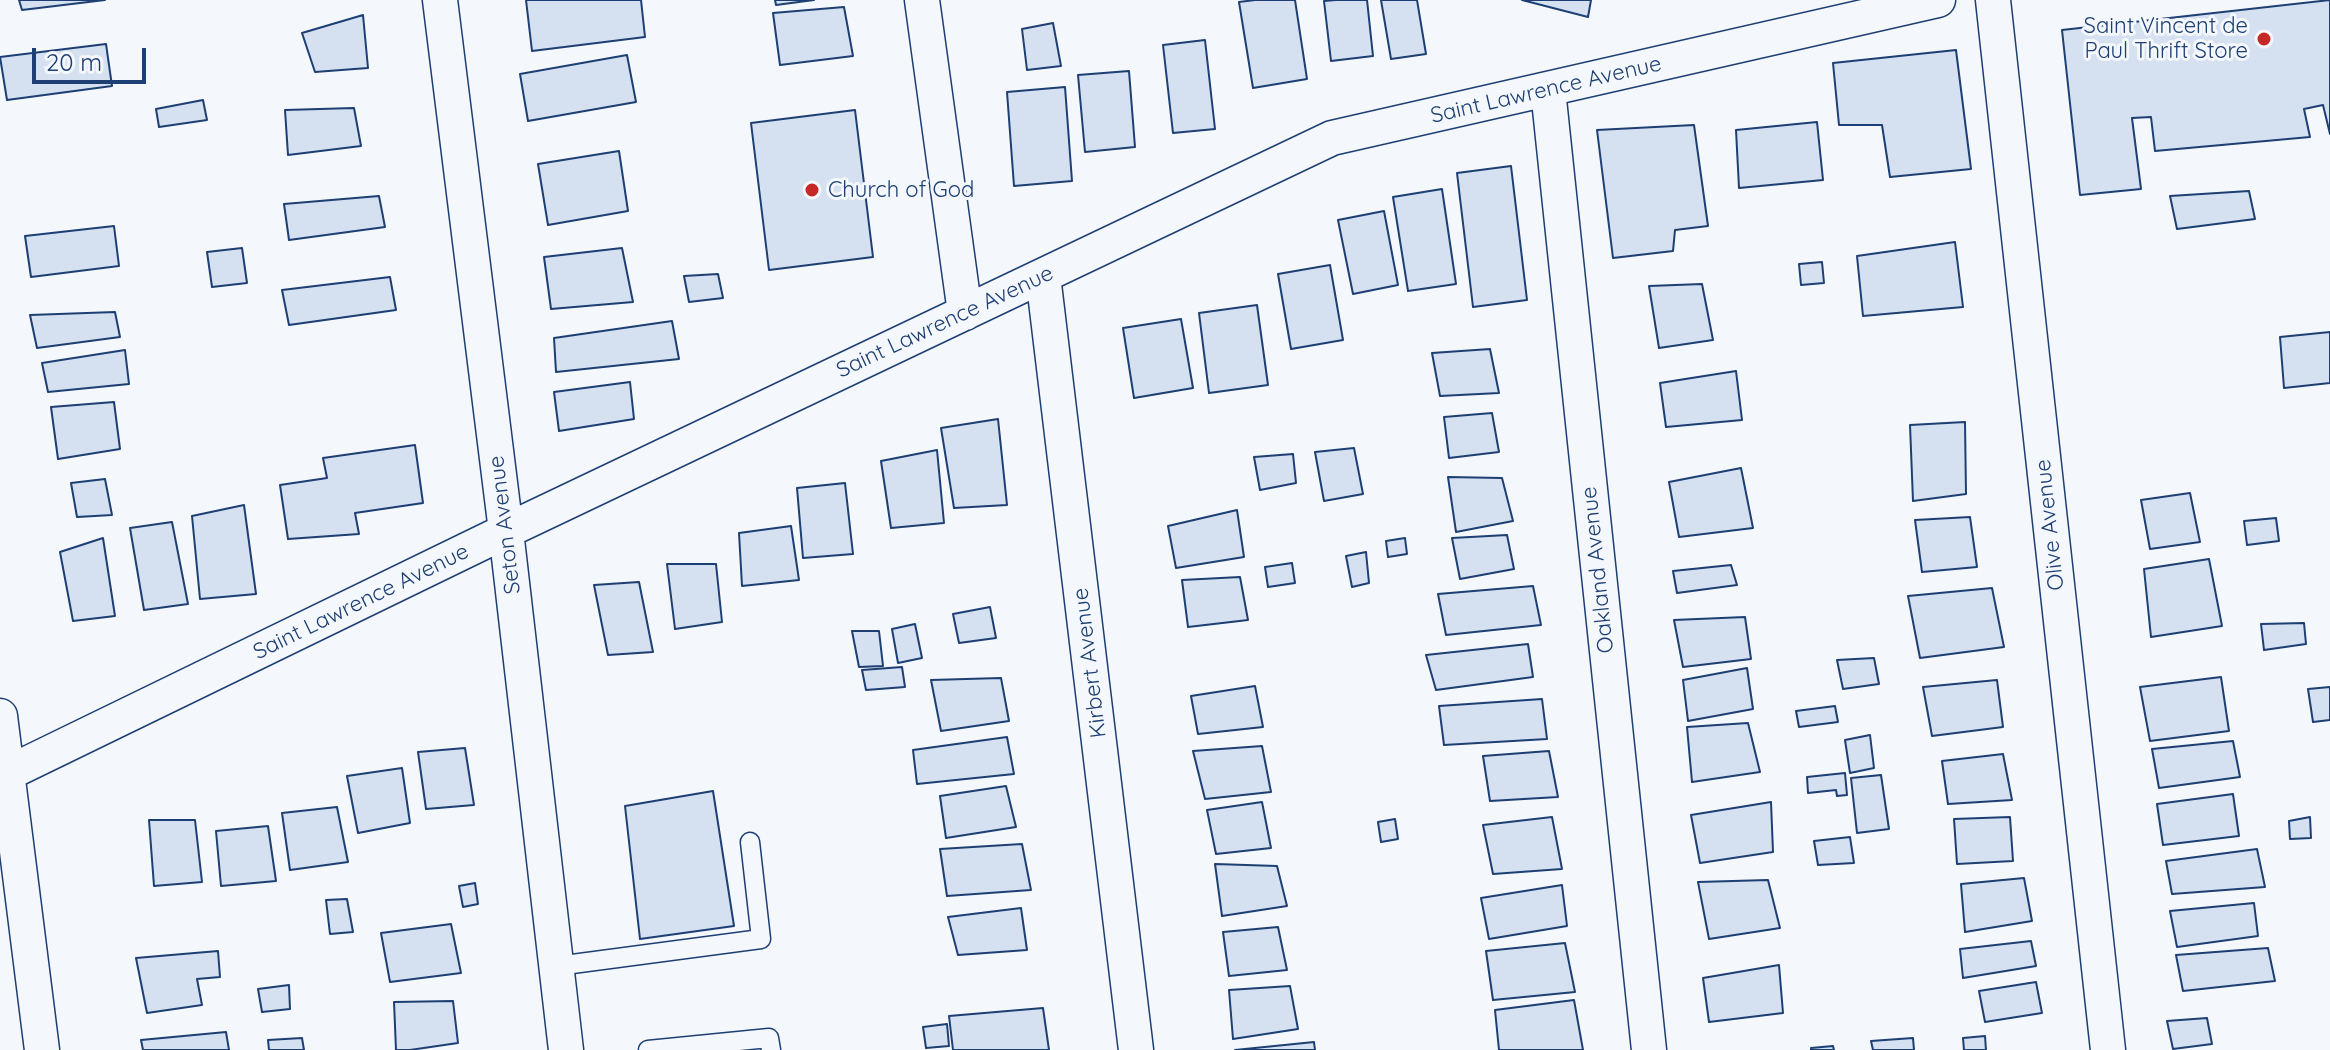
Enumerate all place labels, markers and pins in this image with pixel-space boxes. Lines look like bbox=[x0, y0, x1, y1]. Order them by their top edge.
place label: Saint Vincent de Paul Thrift Store bbox=[2084, 13, 2248, 64]
marker: Saint Vincent de Paul Thrift Store bbox=[2255, 30, 2273, 48]
place label: Church of God bbox=[828, 177, 974, 203]
marker: Church of God bbox=[803, 181, 821, 199]

